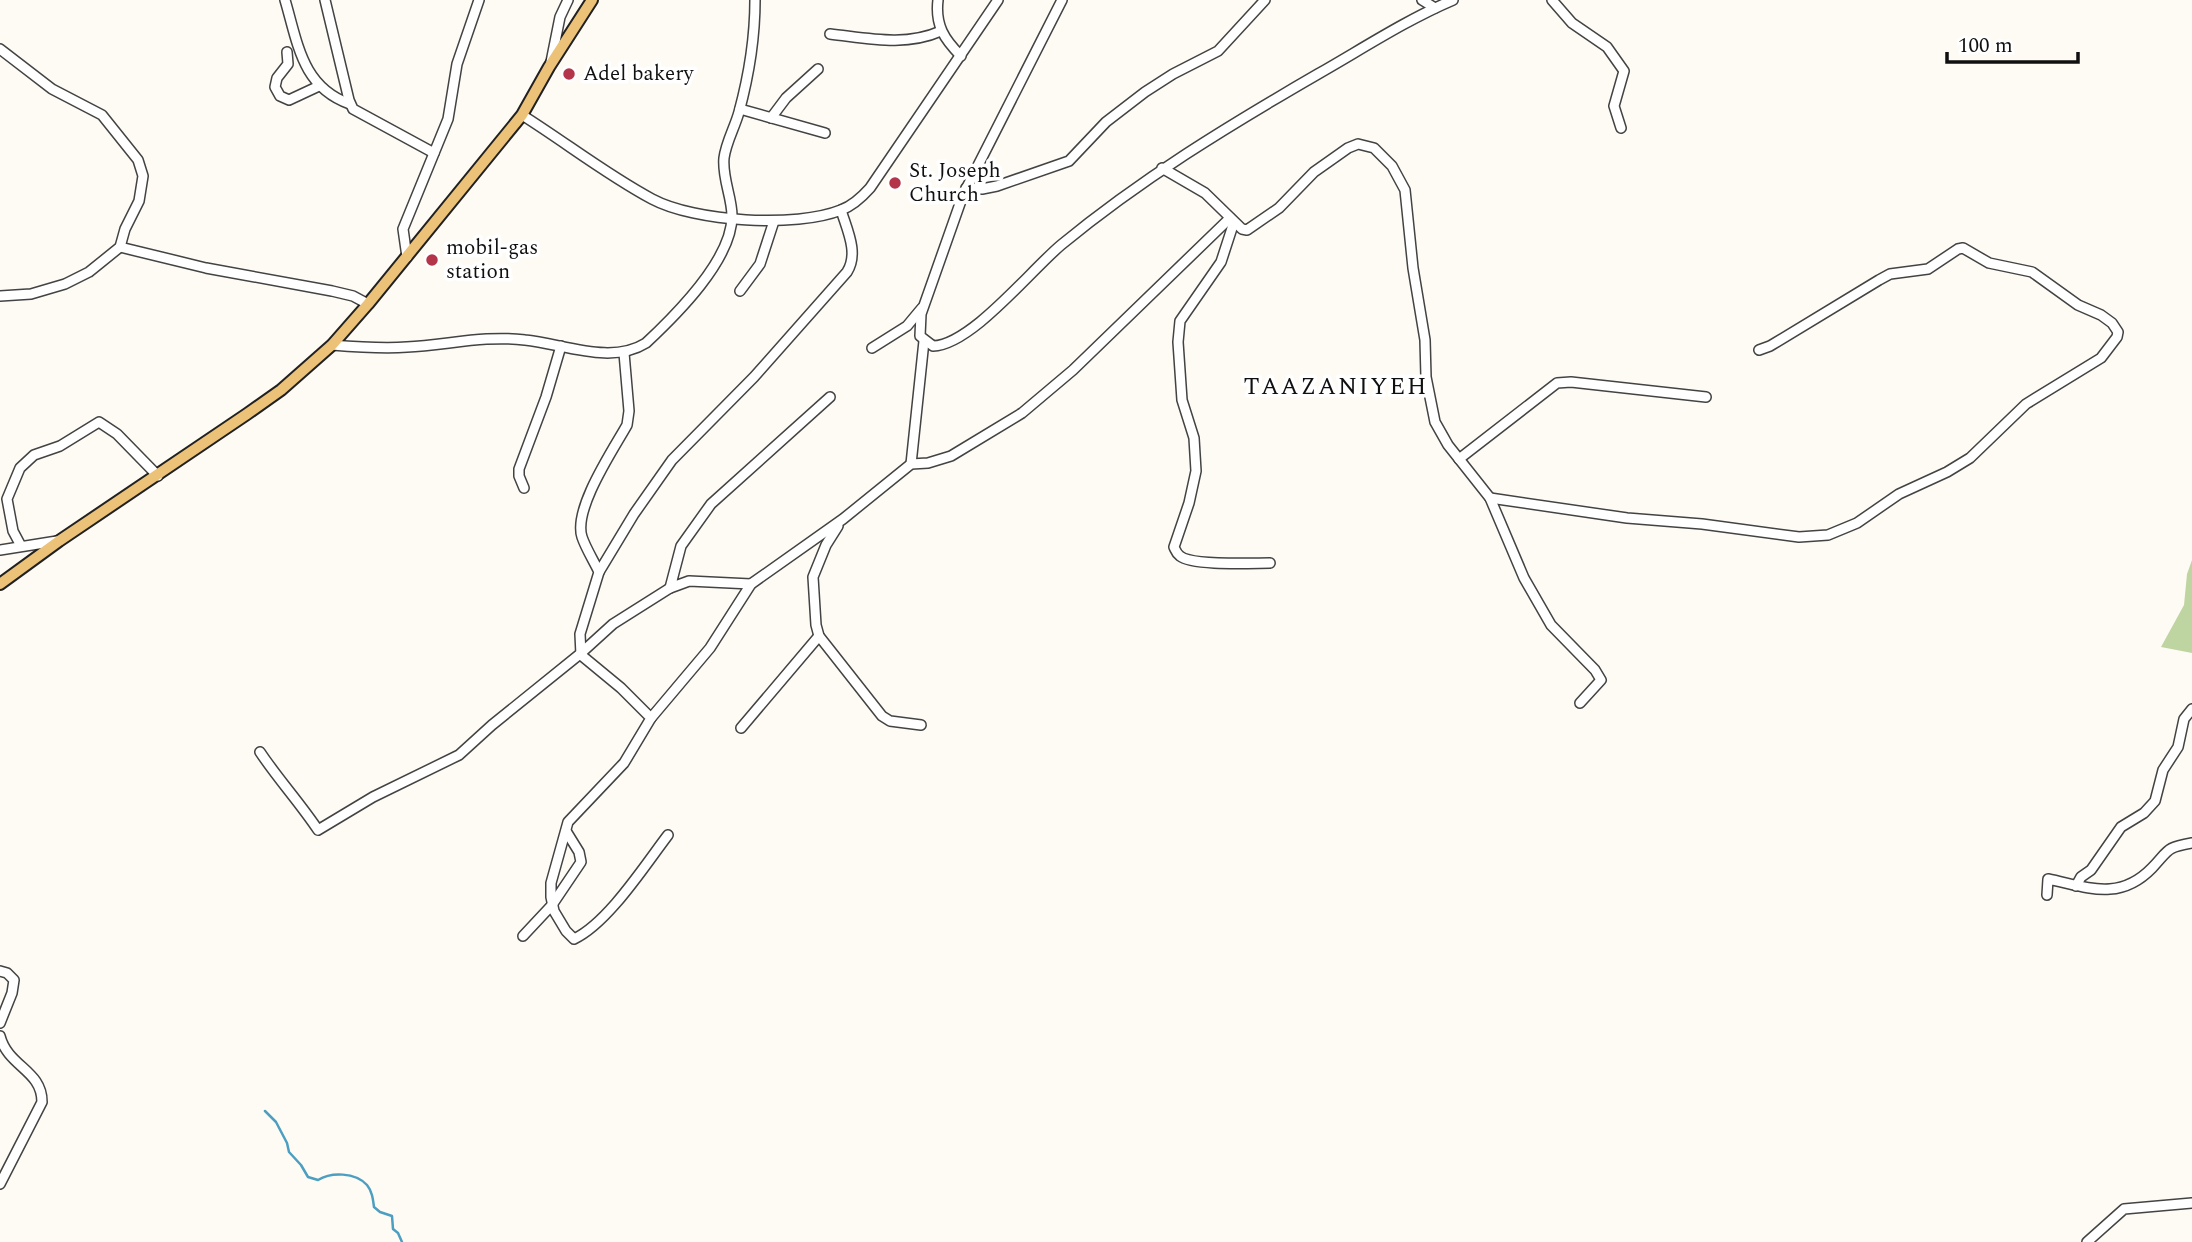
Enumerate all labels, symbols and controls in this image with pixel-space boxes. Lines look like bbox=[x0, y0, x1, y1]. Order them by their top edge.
scale bar bbox=[1947, 21, 2078, 65]
text: 100 m bbox=[1958, 30, 2013, 62]
place label: Adel bakery bbox=[583, 58, 694, 90]
marker: Adel bakery bbox=[561, 66, 577, 82]
place label: St. Joseph Church bbox=[909, 155, 1001, 211]
marker: St. Joseph Church bbox=[887, 175, 903, 191]
place label: mobil-gas station bbox=[446, 232, 538, 288]
marker: mobil-gas station bbox=[424, 252, 440, 268]
district label: TAAZANIYEH bbox=[1243, 369, 1429, 405]

